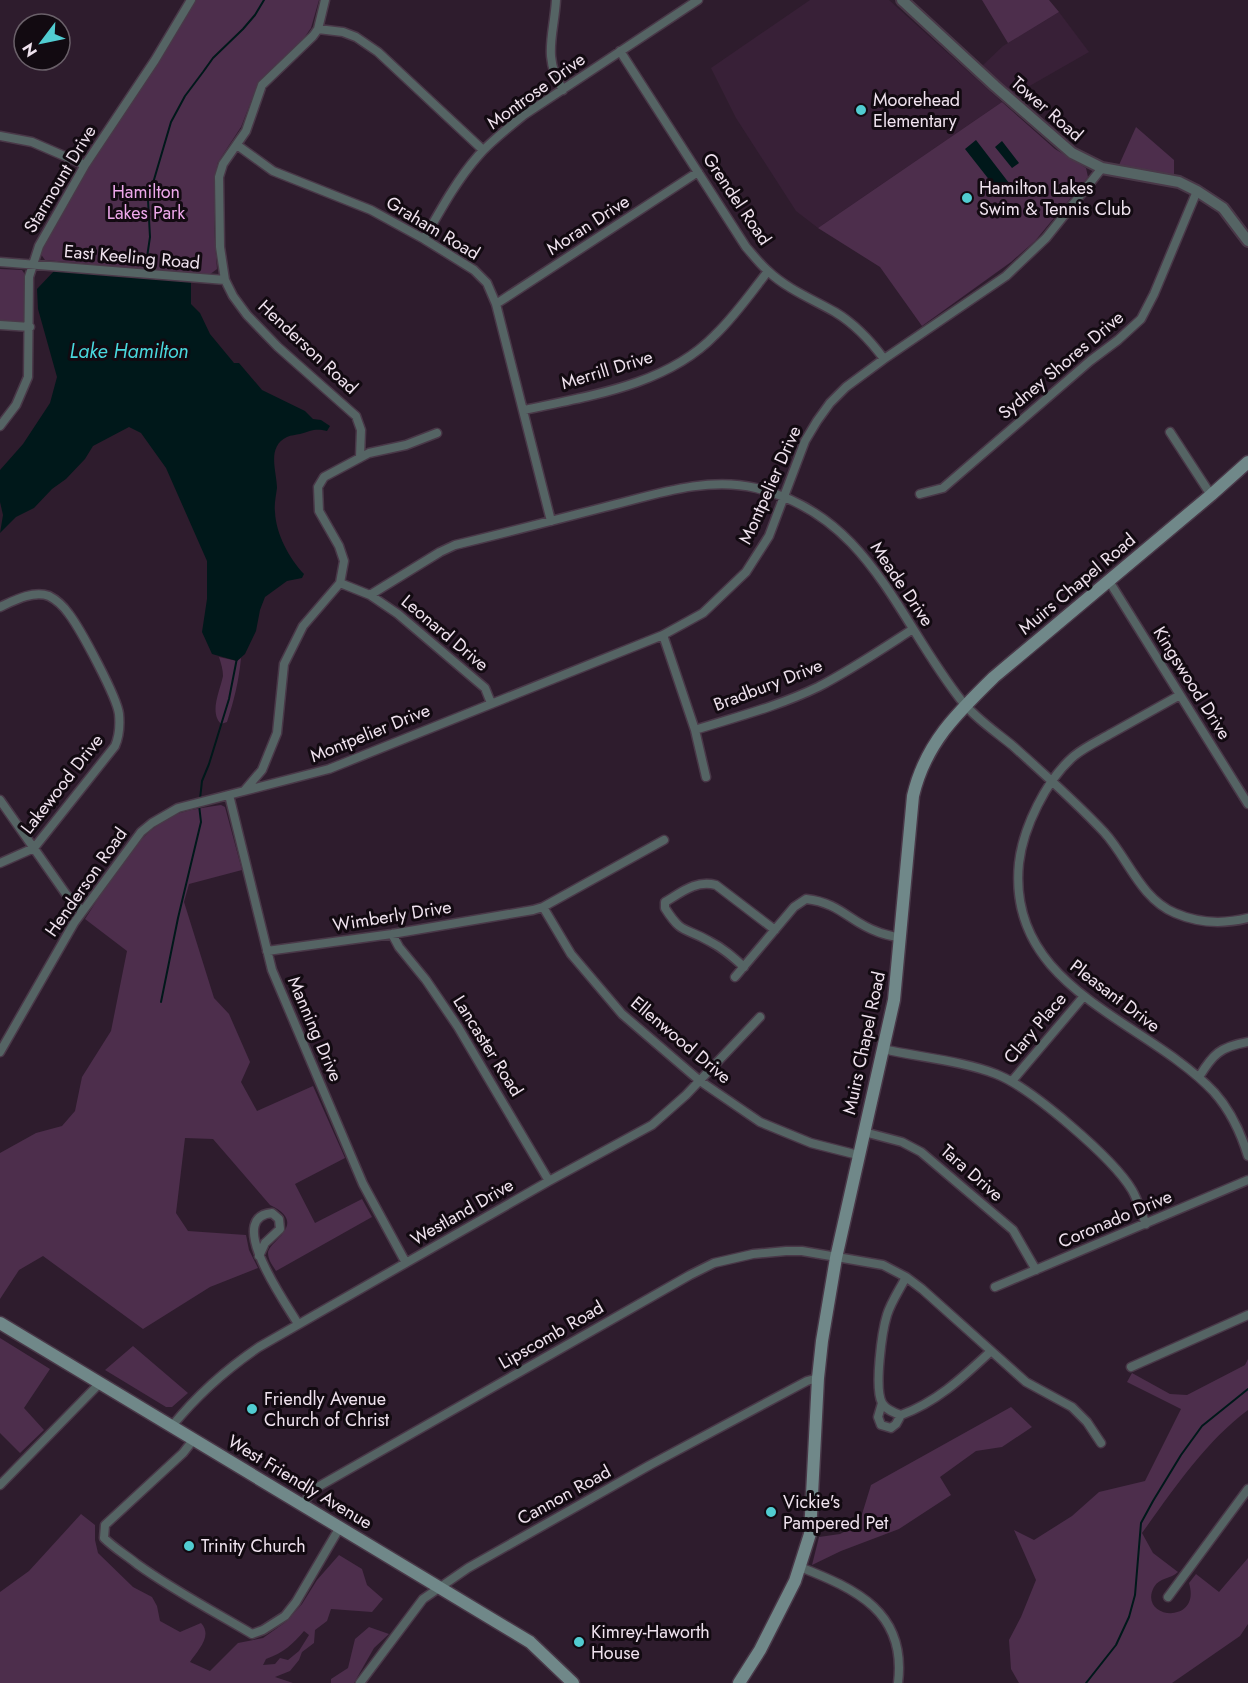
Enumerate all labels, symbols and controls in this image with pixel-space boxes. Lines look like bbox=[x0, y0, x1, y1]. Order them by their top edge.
north arrow bbox=[12, 12, 72, 72]
text: N bbox=[17, 38, 43, 61]
street label: Montrose Drive bbox=[481, 46, 591, 136]
street label: Tower Road bbox=[1005, 70, 1089, 148]
place label: Moorehead Elementary bbox=[873, 87, 960, 134]
marker: Moorehead Elementary bbox=[854, 103, 868, 117]
street label: Starmount Drive bbox=[18, 120, 102, 238]
street label: Grendel Road bbox=[696, 148, 778, 250]
place label: Hamilton Lakes Swim & Tennis Club bbox=[979, 175, 1131, 222]
park label: Hamilton Lakes Park bbox=[107, 179, 185, 226]
street label: Moran Drive bbox=[541, 188, 635, 262]
street label: Graham Road bbox=[381, 190, 485, 266]
marker: Hamilton Lakes Swim & Tennis Club bbox=[960, 191, 974, 205]
street label: East Keeling Road bbox=[63, 238, 201, 276]
street label: Henderson Road bbox=[252, 294, 364, 400]
street label: Sydney Shores Drive bbox=[993, 305, 1129, 425]
water label: Lake Hamilton bbox=[69, 337, 189, 366]
street label: Merrill Drive bbox=[558, 344, 656, 396]
street label: Montpelier Drive bbox=[732, 422, 808, 548]
street label: Muirs Chapel Road bbox=[1013, 527, 1141, 641]
street label: Meade Drive bbox=[864, 536, 940, 632]
street label: Leonard Drive bbox=[396, 589, 494, 677]
street label: Kingswood Drive bbox=[1147, 621, 1237, 745]
street label: Bradbury Drive bbox=[710, 652, 826, 718]
street label: Montpelier Drive bbox=[306, 697, 434, 769]
street label: Lakewood Drive bbox=[15, 728, 109, 840]
street label: Henderson Road bbox=[39, 822, 133, 942]
street label: Wimberly Drive bbox=[331, 894, 453, 938]
street label: Pleasant Drive bbox=[1064, 953, 1166, 1039]
street label: Muirs Chapel Road bbox=[836, 969, 892, 1117]
street label: Manning Drive bbox=[281, 972, 349, 1086]
street label: Clary Place bbox=[997, 987, 1073, 1069]
street label: Lancaster Road bbox=[447, 990, 529, 1102]
street label: Ellenwood Drive bbox=[625, 990, 737, 1090]
street label: Tara Drive bbox=[935, 1138, 1009, 1208]
street label: Westland Drive bbox=[406, 1172, 518, 1252]
street label: Coronado Drive bbox=[1054, 1183, 1176, 1255]
street label: Lipscomb Road bbox=[494, 1294, 608, 1376]
place label: Friendly Avenue Church of Christ bbox=[264, 1386, 390, 1433]
marker: Friendly Avenue Church of Christ bbox=[245, 1402, 259, 1416]
street label: West Friendly Avenue bbox=[223, 1428, 377, 1536]
street label: Cannon Road bbox=[512, 1459, 616, 1531]
place label: Vickie's Pampered Pet bbox=[783, 1489, 889, 1536]
marker: Vickie's Pampered Pet bbox=[764, 1505, 778, 1519]
place label: Trinity Church bbox=[201, 1533, 306, 1559]
marker: Trinity Church bbox=[182, 1539, 196, 1553]
place label: Kimrey-Haworth House bbox=[591, 1619, 710, 1666]
marker: Kimrey-Haworth House bbox=[572, 1635, 586, 1649]

